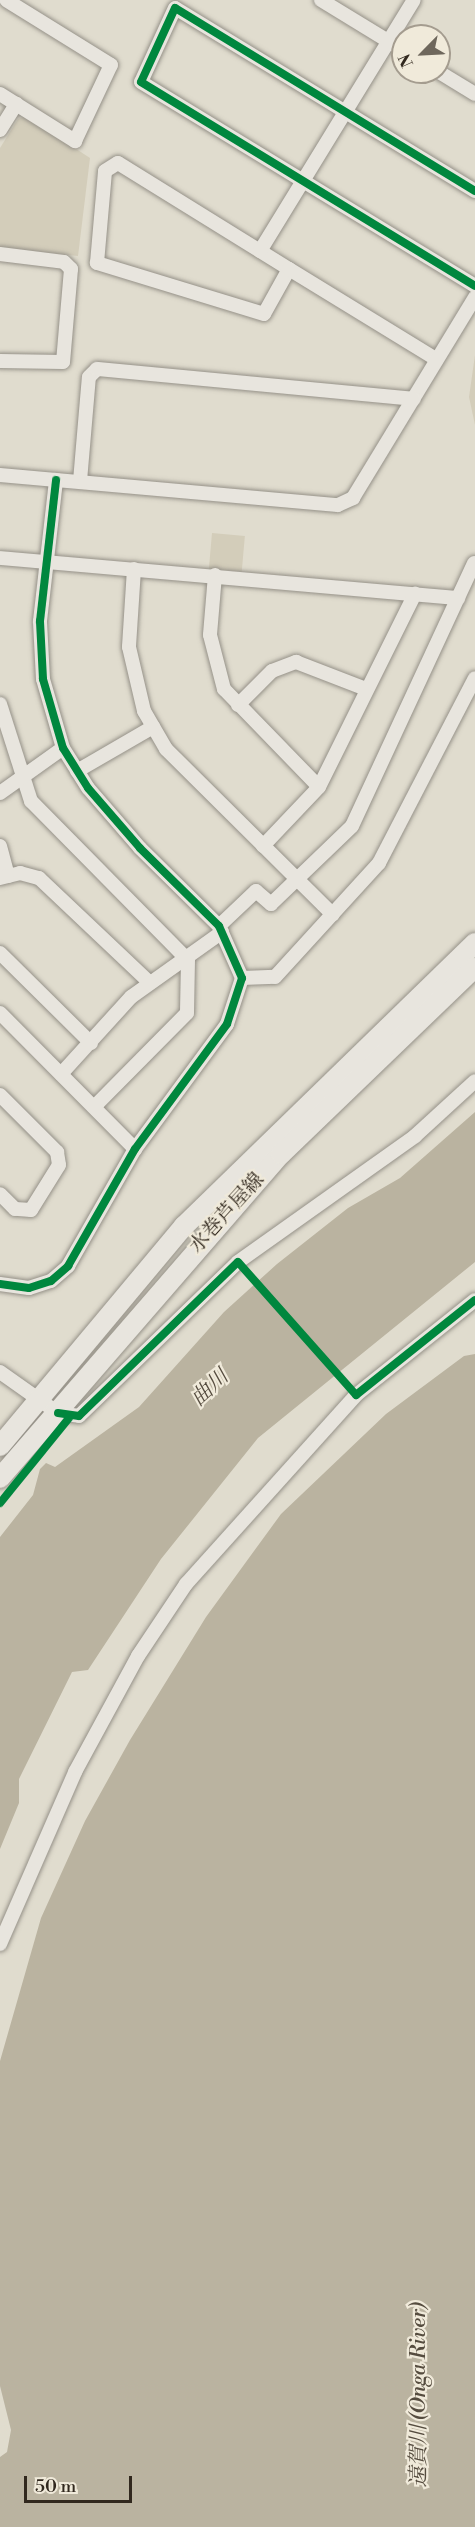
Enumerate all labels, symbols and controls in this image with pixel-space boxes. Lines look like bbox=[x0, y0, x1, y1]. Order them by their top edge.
north arrow bbox=[391, 24, 451, 84]
text: N bbox=[395, 51, 418, 70]
street label: 水巻芦屋線 bbox=[185, 1168, 269, 1258]
water label: 曲川 bbox=[186, 1364, 234, 1412]
water label: 遠賀川 (Onga River) bbox=[406, 2303, 432, 2487]
scale bar bbox=[27, 2464, 135, 2502]
text: 50 m bbox=[35, 2475, 76, 2498]

